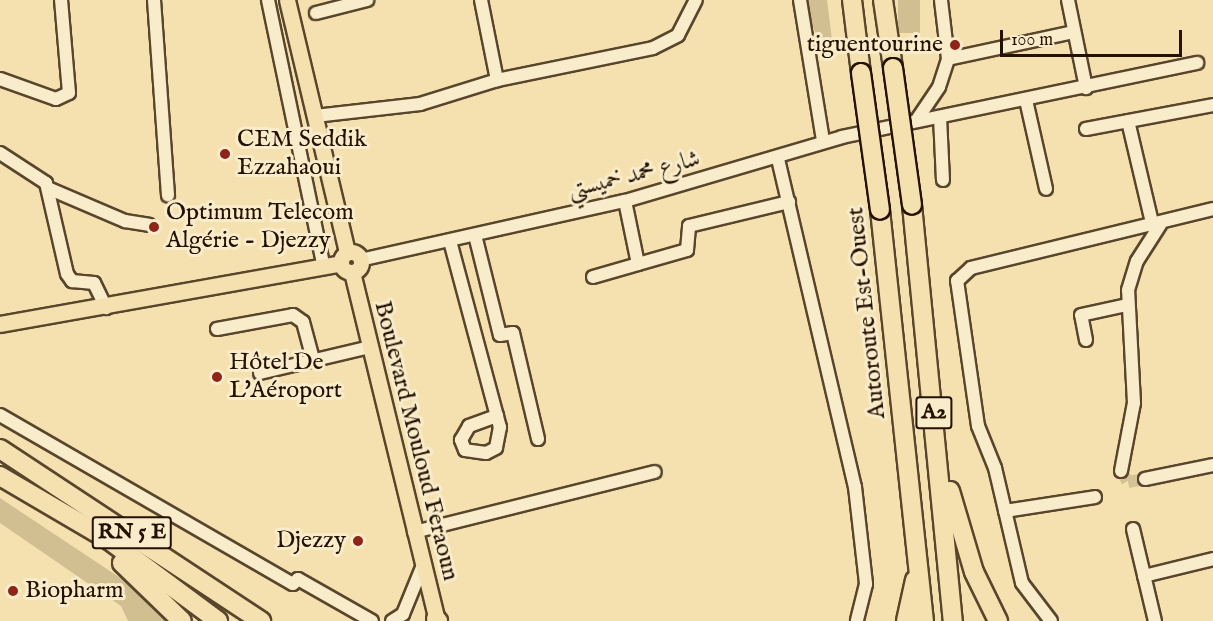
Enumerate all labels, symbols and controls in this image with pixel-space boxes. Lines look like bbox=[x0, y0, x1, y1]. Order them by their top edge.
scale bar bbox=[1003, 18, 1184, 56]
text: 100 m bbox=[1011, 29, 1053, 52]
place label: tiguentourine bbox=[807, 31, 943, 59]
marker: tiguentourine bbox=[948, 38, 962, 52]
place label: CEM Seddik Ezzahaoui bbox=[237, 126, 367, 182]
street label: شارع محمد خميستي bbox=[565, 145, 703, 205]
marker: CEM Seddik Ezzahaoui bbox=[218, 147, 232, 161]
place label: Optimum Telecom Algérie - Djezzy bbox=[166, 199, 354, 255]
street label: Autoroute Est-Ouest bbox=[842, 206, 892, 420]
marker: Optimum Telecom Algérie - Djezzy bbox=[147, 220, 161, 234]
street label: Boulevard Mouloud Feraoun bbox=[367, 298, 465, 584]
place label: Hôtel De L'Aéroport bbox=[229, 349, 342, 405]
marker: Hôtel De L'Aéroport bbox=[210, 370, 224, 384]
road number: A2 bbox=[914, 394, 954, 432]
road number: RN 5 E bbox=[92, 514, 172, 552]
place label: Djezzy bbox=[276, 527, 346, 555]
marker: Djezzy bbox=[351, 534, 365, 548]
place label: Biopharm bbox=[25, 577, 123, 605]
marker: Biopharm bbox=[6, 584, 20, 598]

